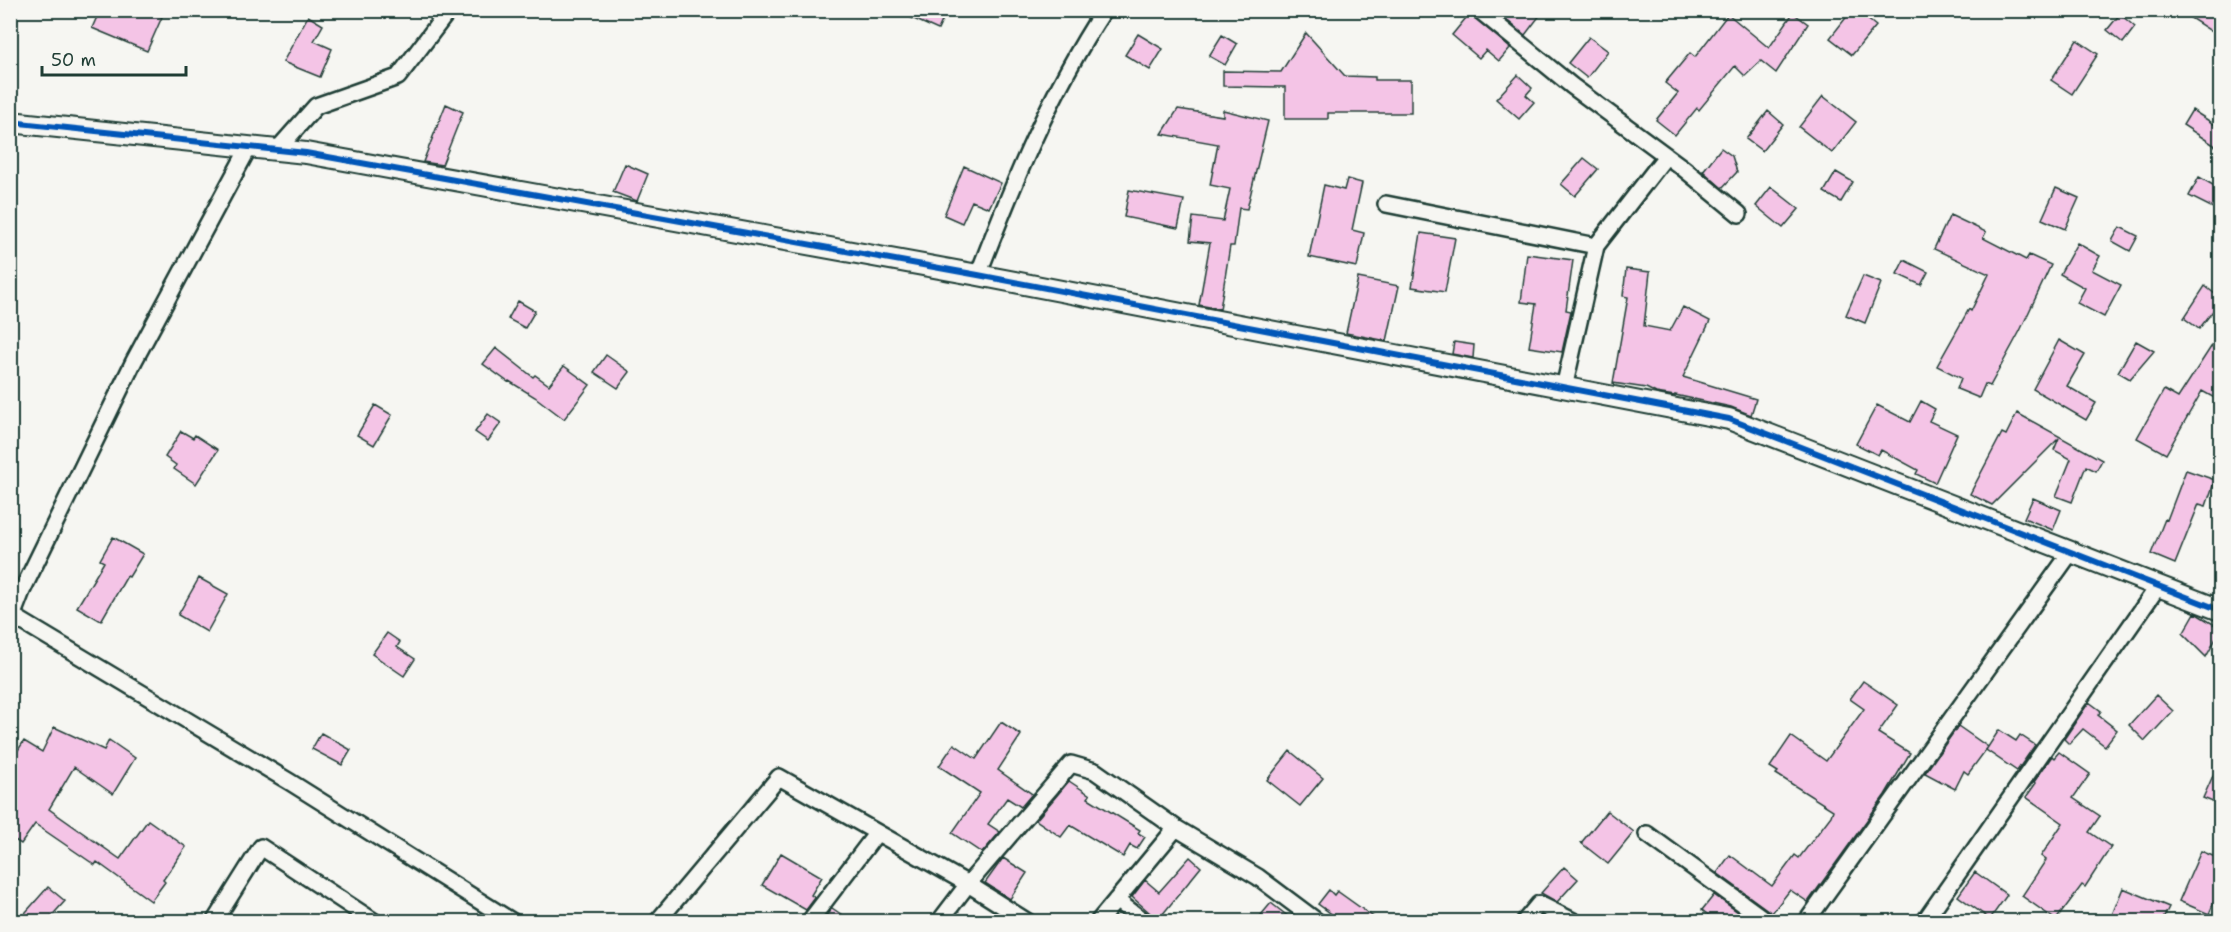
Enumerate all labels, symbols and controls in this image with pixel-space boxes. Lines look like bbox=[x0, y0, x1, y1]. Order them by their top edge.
scale bar bbox=[42, 39, 186, 77]
text: 50 m bbox=[51, 48, 96, 72]

